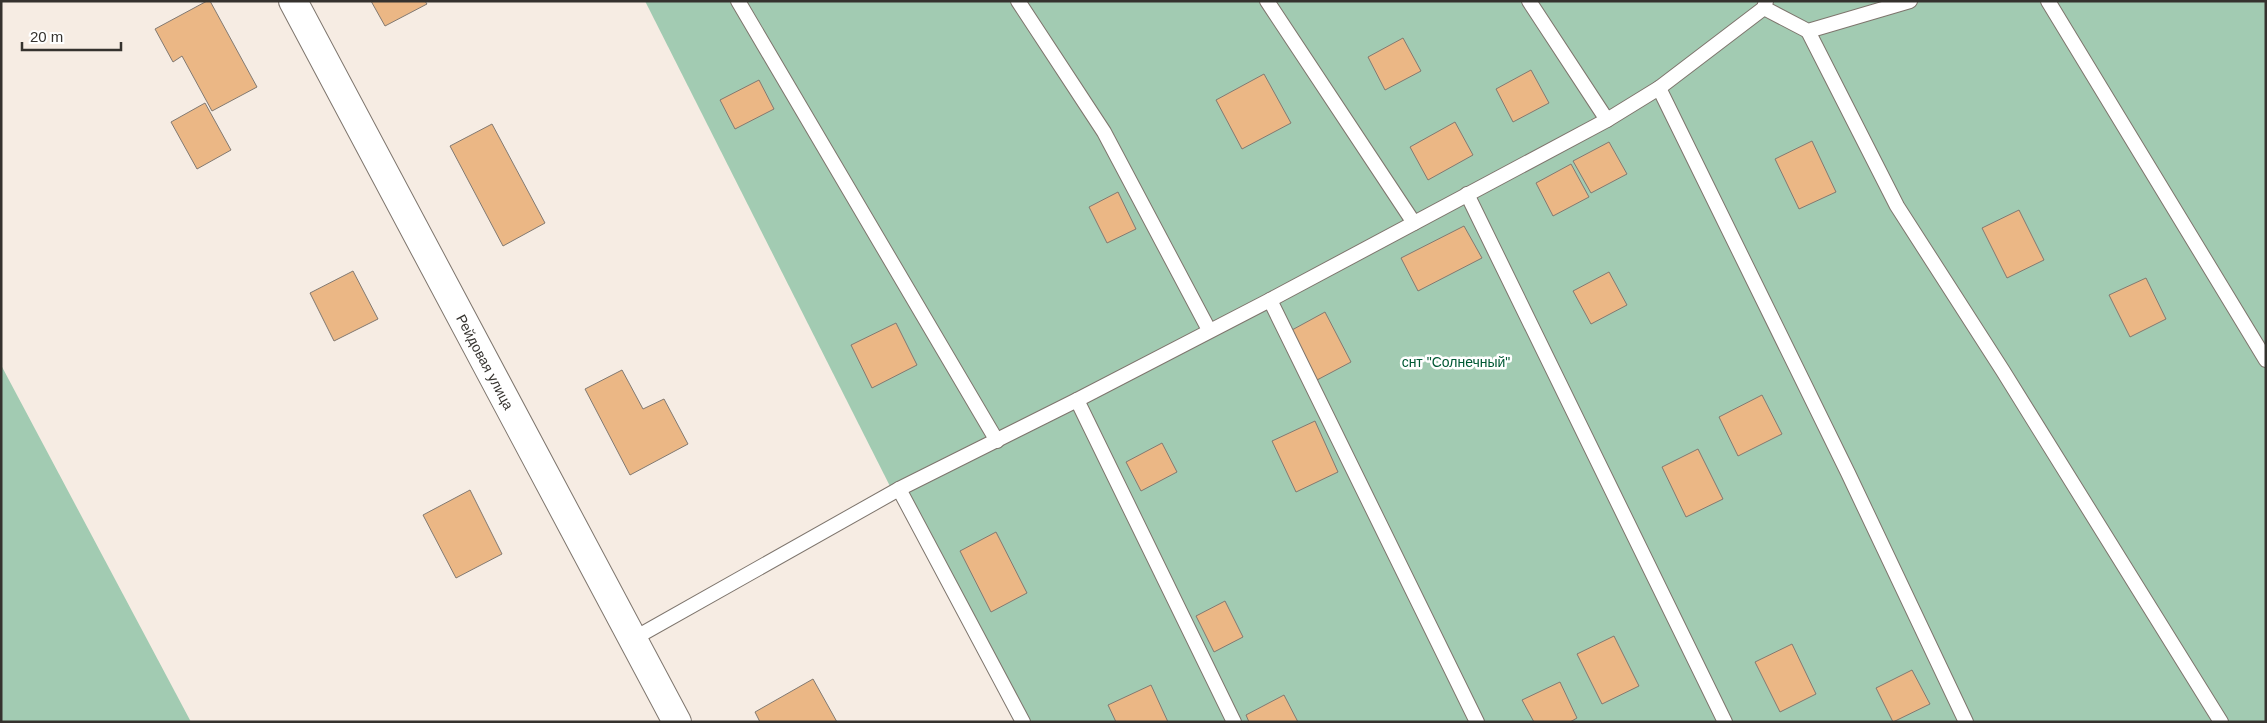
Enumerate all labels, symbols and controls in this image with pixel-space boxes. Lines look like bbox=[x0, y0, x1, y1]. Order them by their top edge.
scale bar bbox=[22, 20, 121, 52]
text: 20 m bbox=[30, 28, 63, 45]
street label: Рейдовая улица bbox=[453, 312, 517, 412]
park label: снт "Солнечный" bbox=[1402, 354, 1510, 370]

